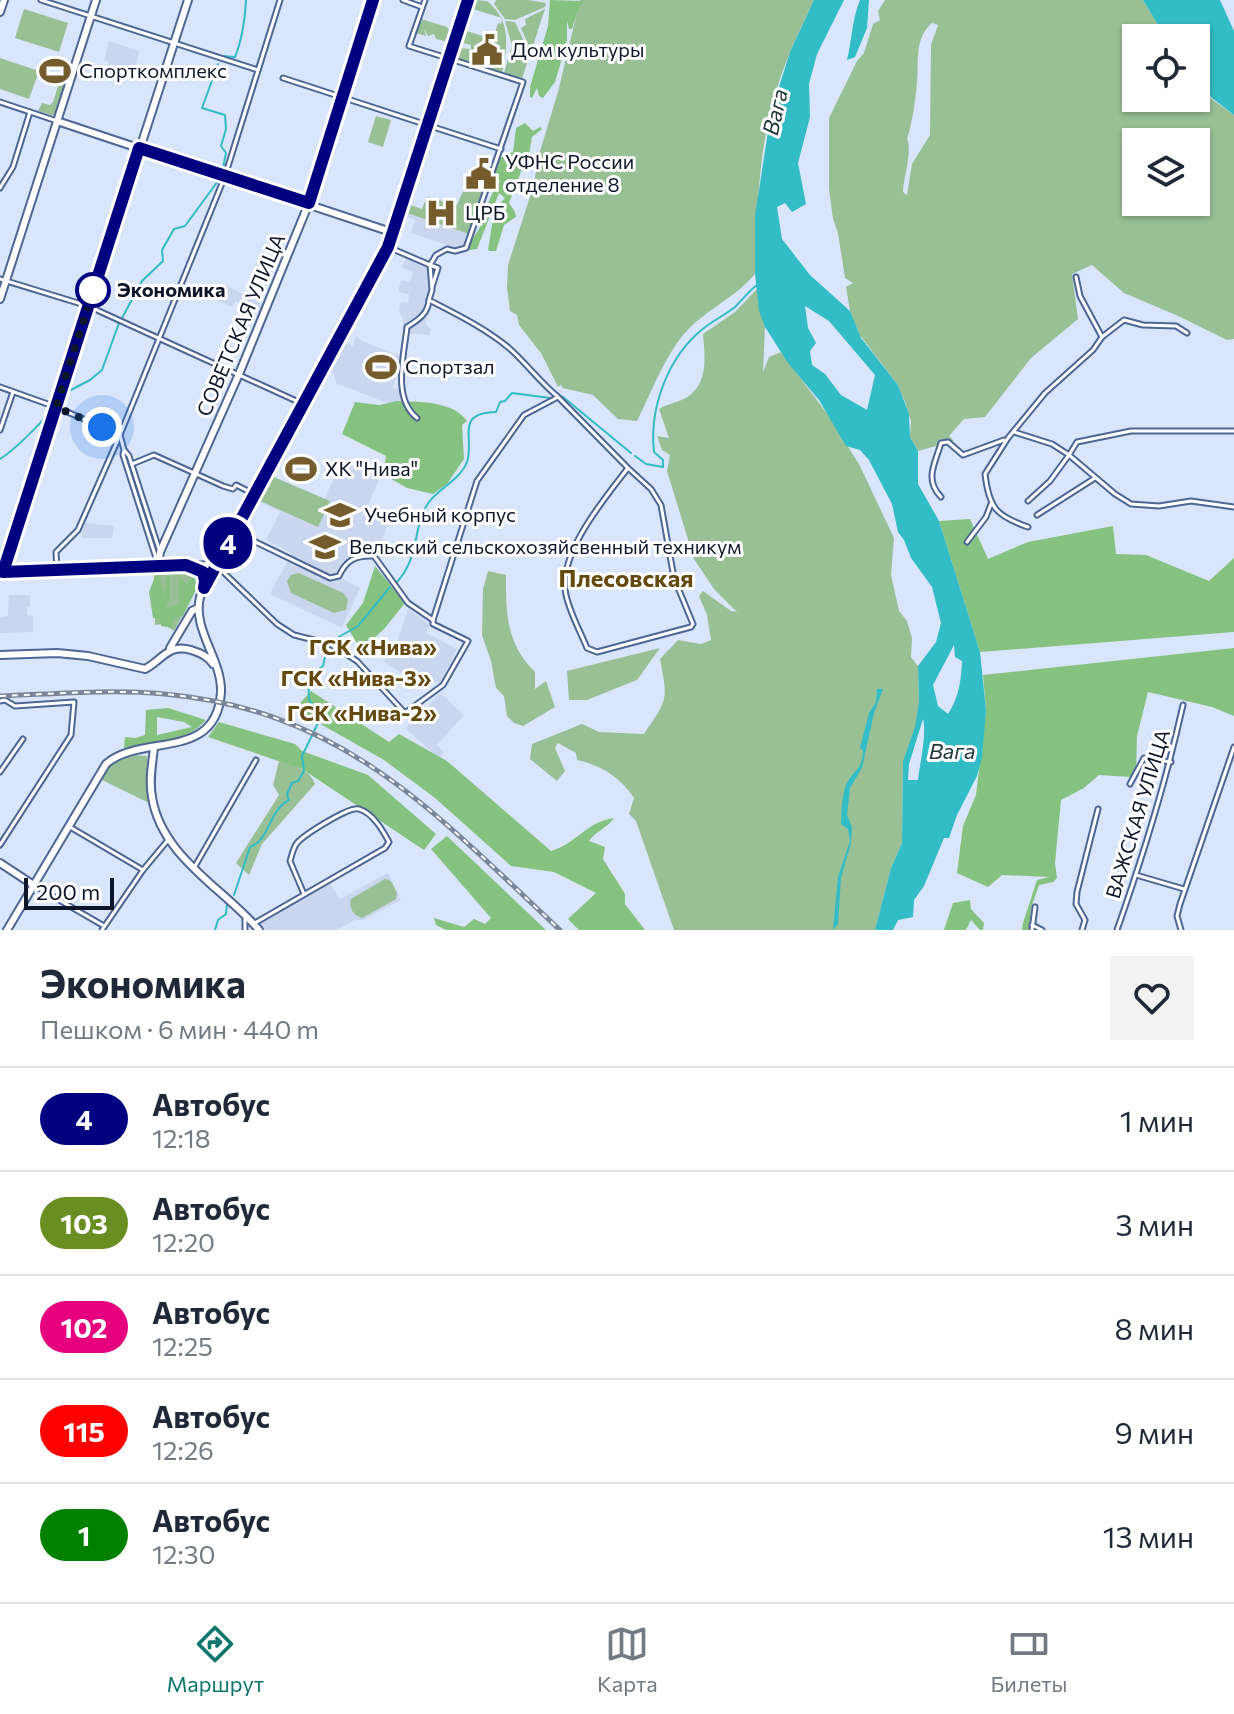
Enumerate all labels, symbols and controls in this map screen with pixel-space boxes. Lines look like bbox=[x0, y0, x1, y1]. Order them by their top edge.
map controls bbox=[1122, 24, 1210, 216]
button: locate bbox=[1122, 24, 1210, 112]
public building icon: Дом культуры bbox=[470, 33, 504, 67]
place label: Дом культуры bbox=[511, 37, 645, 61]
sports icon: Спорткомплекс bbox=[38, 54, 72, 88]
place label: Спорткомплекс bbox=[79, 58, 227, 82]
water label: Вага bbox=[756, 86, 793, 138]
button: layers bbox=[1122, 128, 1210, 216]
place label: УФНС России отделение 8 bbox=[505, 149, 634, 196]
public building icon: УФНС России отделение 8 bbox=[464, 157, 498, 191]
hospital icon: ЦРБ bbox=[424, 196, 458, 230]
place label: ЦРБ bbox=[465, 200, 505, 224]
street label: СОВЕТСКАЯ УЛИЦА bbox=[191, 230, 289, 420]
marker: Экономика bbox=[76, 273, 110, 307]
place label: Экономика bbox=[117, 277, 225, 301]
sports icon: Спортзал bbox=[364, 350, 398, 384]
place label: Спортзал bbox=[405, 354, 495, 378]
your location bbox=[82, 407, 122, 447]
sports icon: ХК "Нива" bbox=[284, 452, 318, 486]
place label: ХК "Нива" bbox=[325, 456, 418, 480]
school or university icon: Учебный корпус bbox=[323, 498, 357, 532]
place label: Учебный корпус bbox=[364, 502, 516, 526]
line badge: 4 bbox=[202, 517, 254, 569]
text: 4 bbox=[219, 526, 237, 560]
school or university icon: Вельский сельскохозяйсвенный техникум bbox=[308, 530, 342, 564]
place label: Вельский сельскохозяйсвенный техникум bbox=[349, 534, 741, 558]
district label: Плесовская bbox=[558, 563, 694, 592]
district label: ГСК «Нива» bbox=[309, 633, 437, 660]
district label: ГСК «Нива-3» bbox=[281, 664, 431, 691]
district label: ГСК «Нива-2» bbox=[287, 699, 437, 726]
street label: ВАЖСКАЯ УЛИЦА bbox=[1100, 726, 1174, 901]
water label: Вага bbox=[929, 737, 975, 764]
scale bar bbox=[24, 874, 114, 910]
text: 200 m bbox=[36, 878, 100, 905]
button: heart bbox=[1110, 956, 1194, 1040]
text: Экономика bbox=[40, 959, 246, 1006]
text: Пешком · 6 мин · 440 m bbox=[40, 1013, 319, 1044]
text: Автобус bbox=[152, 1085, 270, 1122]
text: 1 мин bbox=[1120, 1101, 1194, 1138]
text: 4 bbox=[75, 1102, 93, 1136]
text: 12:18 bbox=[152, 1122, 211, 1153]
text: Автобус bbox=[152, 1189, 270, 1226]
text: 3 мин bbox=[1115, 1205, 1194, 1242]
text: 103 bbox=[60, 1206, 108, 1240]
text: 12:20 bbox=[152, 1226, 215, 1257]
text: Автобус bbox=[152, 1293, 270, 1330]
text: 8 мин bbox=[1114, 1309, 1194, 1346]
text: 102 bbox=[60, 1310, 108, 1344]
text: 12:25 bbox=[152, 1330, 213, 1361]
text: Автобус bbox=[152, 1397, 270, 1434]
text: 9 мин bbox=[1114, 1413, 1194, 1450]
text: 115 bbox=[63, 1414, 105, 1448]
text: 12:26 bbox=[152, 1434, 214, 1465]
text: Автобус bbox=[152, 1501, 270, 1538]
text: 13 мин bbox=[1103, 1517, 1194, 1554]
text: 1 bbox=[78, 1518, 90, 1552]
text: 12:30 bbox=[152, 1538, 215, 1569]
tab: Маршрут bbox=[166, 1622, 264, 1697]
tab: Карта bbox=[597, 1622, 658, 1697]
tab: Билеты bbox=[991, 1622, 1068, 1697]

